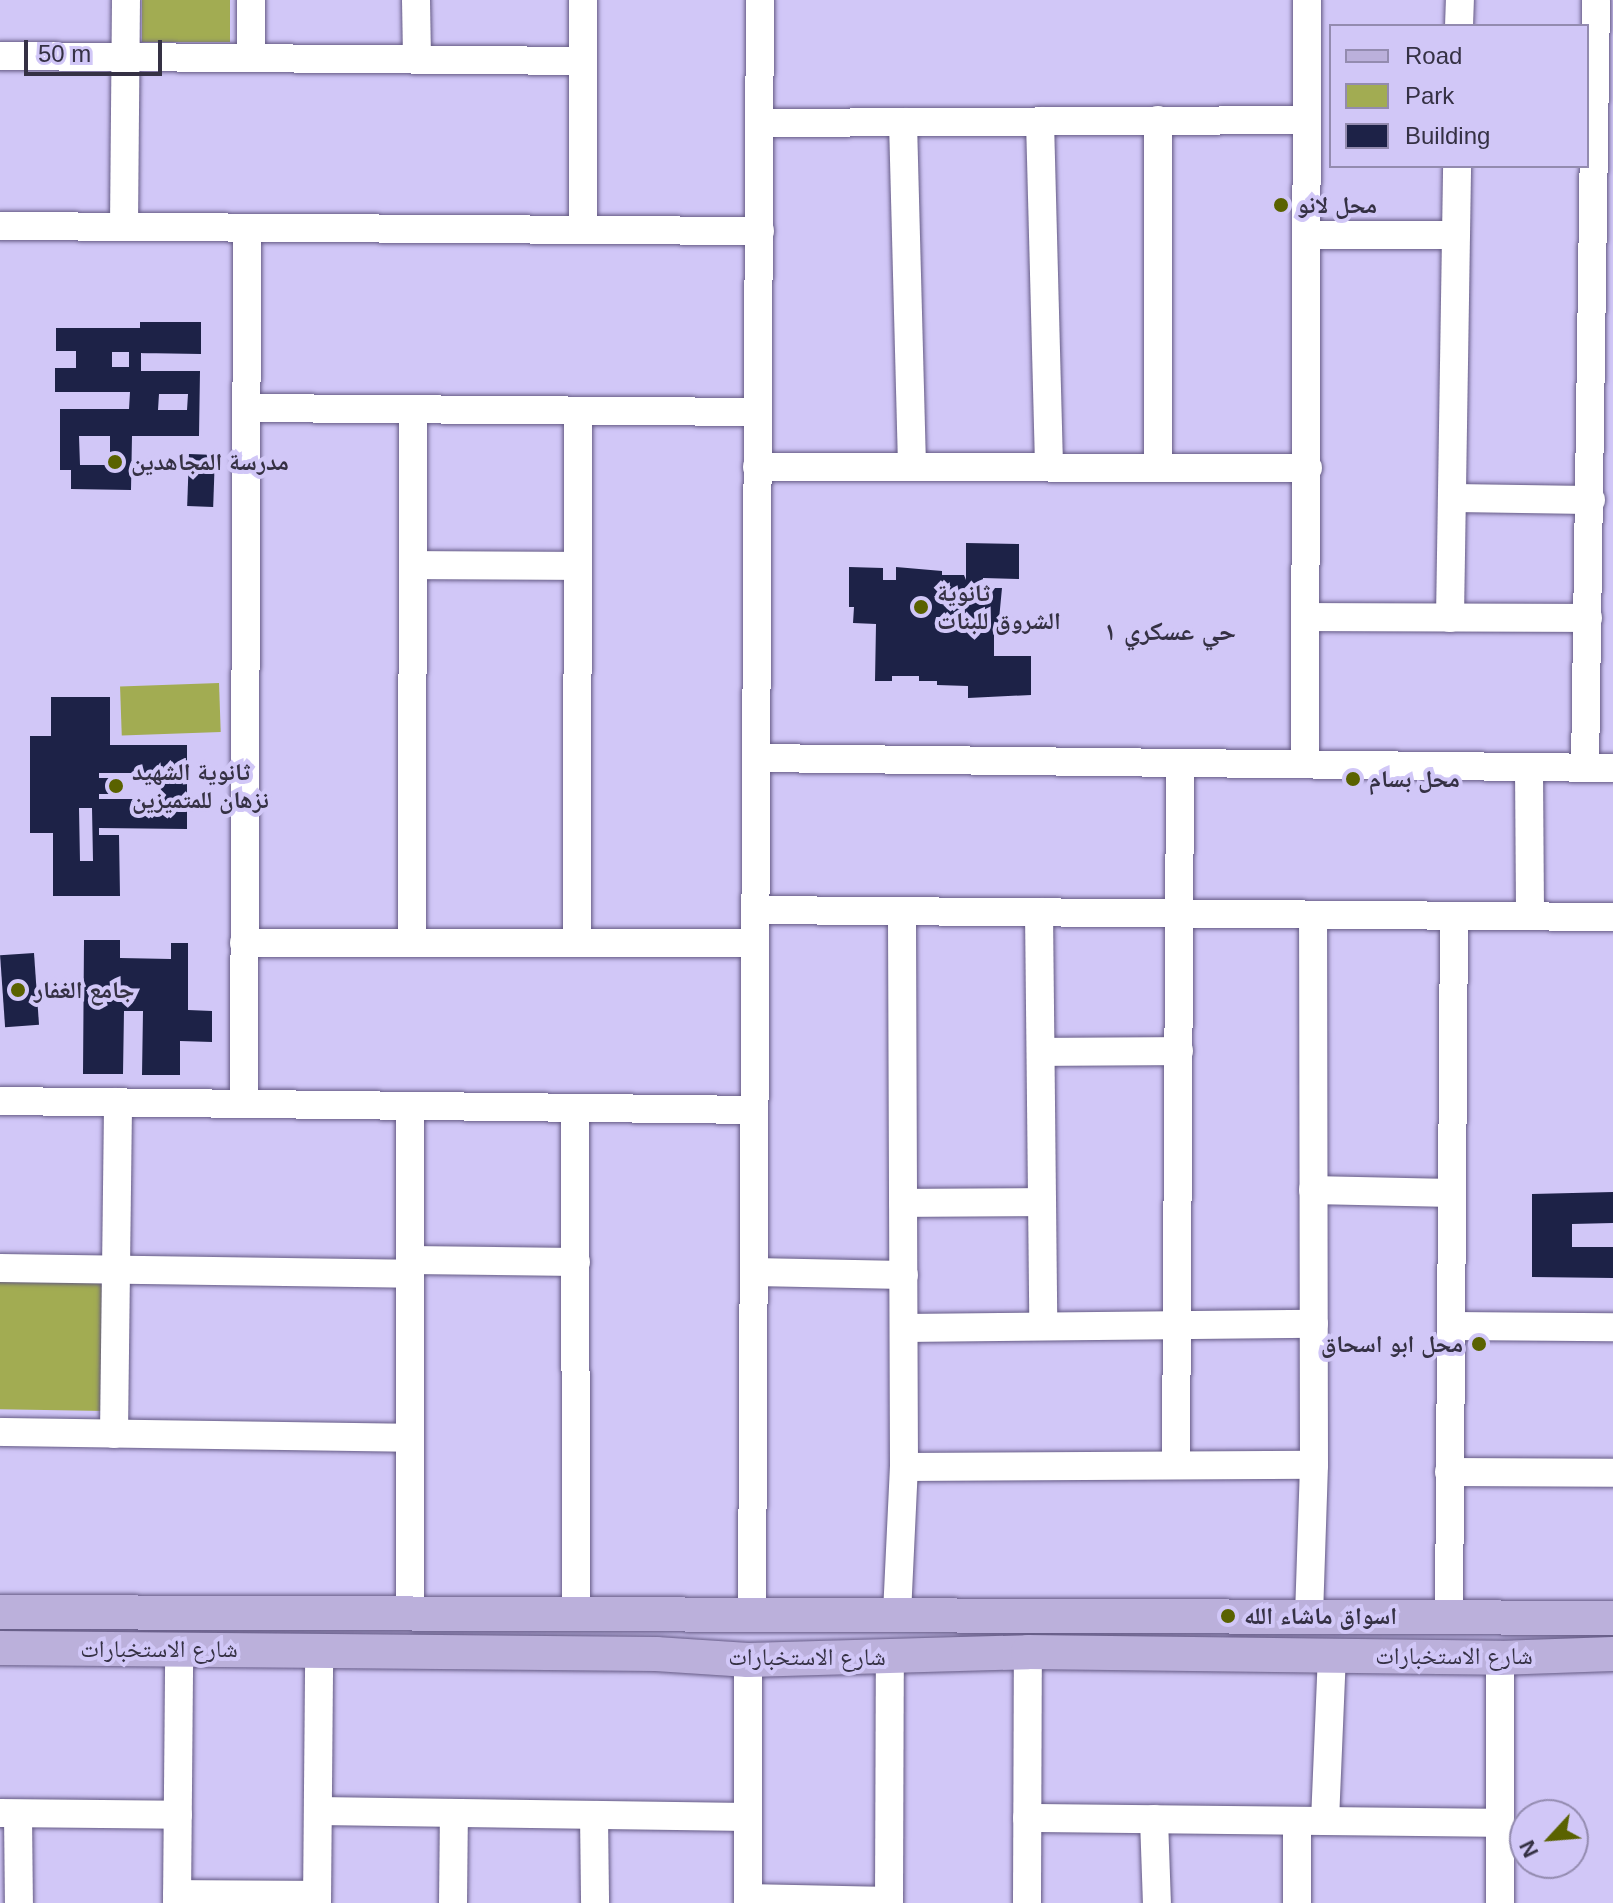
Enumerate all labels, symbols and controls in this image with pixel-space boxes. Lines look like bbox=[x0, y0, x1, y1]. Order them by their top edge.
scale bar bbox=[28, 24, 166, 74]
legend bbox=[1329, 24, 1589, 168]
text: 50 m bbox=[38, 40, 91, 67]
text: Road bbox=[1405, 42, 1462, 69]
text: Park bbox=[1405, 82, 1454, 109]
text: Building bbox=[1405, 122, 1490, 149]
place label: محل لانو bbox=[1297, 191, 1377, 219]
marker: محل لانو bbox=[1272, 196, 1290, 214]
place label: مدرسة المجاهدين bbox=[131, 448, 289, 476]
marker: مدرسة المجاهدين bbox=[106, 453, 124, 471]
place label: ثانوية الشروق للبنات bbox=[937, 579, 1061, 635]
marker: ثانوية الشروق للبنات bbox=[912, 598, 930, 616]
district label: حي عسكري ١ bbox=[1104, 616, 1236, 648]
place label: ثانوية الشهيد نزهان للمتميزين bbox=[132, 758, 269, 814]
place label: محل بسام bbox=[1369, 765, 1460, 793]
marker: محل بسام bbox=[1344, 770, 1362, 788]
marker: ثانوية الشهيد نزهان للمتميزين bbox=[107, 777, 125, 795]
place label: جامع الغفار bbox=[34, 976, 135, 1004]
marker: جامع الغفار bbox=[9, 981, 27, 999]
place label: محل ابو اسحاق bbox=[1321, 1330, 1463, 1358]
marker: محل ابو اسحاق bbox=[1470, 1335, 1488, 1353]
place label: اسواق ماشاء الله bbox=[1244, 1602, 1397, 1630]
marker: اسواق ماشاء الله bbox=[1219, 1607, 1237, 1625]
street label: شارع الاستخبارات bbox=[80, 1635, 238, 1663]
street label: شارع الاستخبارات bbox=[1375, 1642, 1533, 1670]
street label: شارع الاستخبارات bbox=[728, 1643, 886, 1671]
north arrow bbox=[1509, 1799, 1589, 1879]
text: N bbox=[1514, 1836, 1543, 1861]

